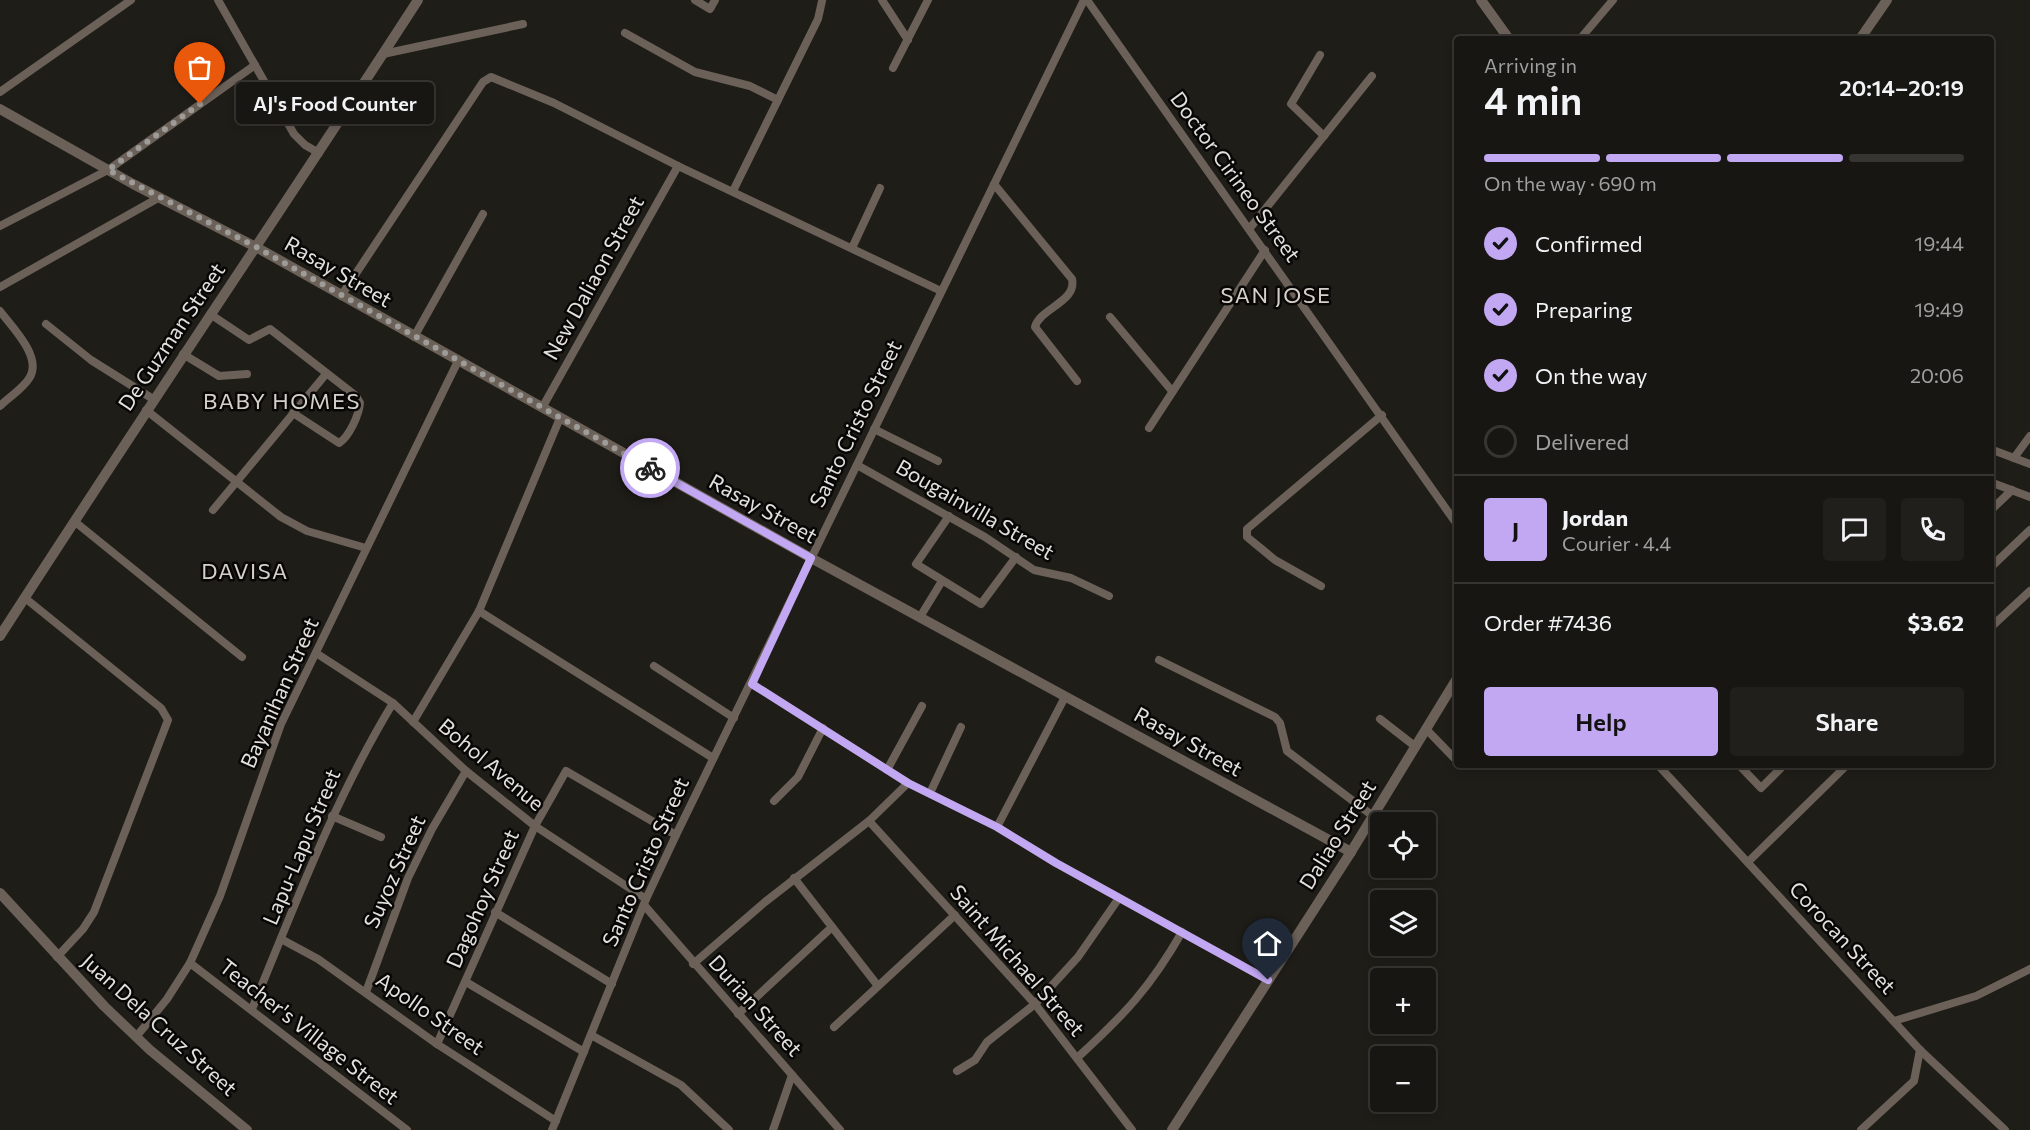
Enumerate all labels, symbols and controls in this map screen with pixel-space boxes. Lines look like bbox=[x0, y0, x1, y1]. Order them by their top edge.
pin bbox=[174, 42, 225, 104]
icon: bag bbox=[183, 51, 216, 84]
text: Arriving in bbox=[1484, 53, 1577, 77]
text: 20:14–20:19 bbox=[1839, 74, 1964, 101]
text: 4 min bbox=[1484, 75, 1582, 123]
callout: AJ's Food Counter bbox=[236, 83, 434, 125]
street label: Doctor Cirineo Street bbox=[1166, 86, 1306, 266]
text: AJ's Food Counter bbox=[253, 91, 417, 115]
text: On the way · 690 m bbox=[1484, 171, 1657, 195]
street label: New Daliaon Street bbox=[537, 191, 648, 364]
icon: check bbox=[1484, 227, 1517, 260]
street label: Rasay Street bbox=[281, 230, 397, 311]
text: Confirmed bbox=[1535, 230, 1642, 257]
text: 19:44 bbox=[1915, 231, 1964, 255]
street label: De Guzman Street bbox=[112, 258, 229, 415]
district label: SAN JOSE bbox=[1220, 281, 1332, 308]
icon: check bbox=[1484, 293, 1517, 326]
text: Preparing bbox=[1535, 296, 1632, 323]
text: 19:49 bbox=[1914, 297, 1964, 321]
street label: Santo Cristo Street bbox=[803, 336, 906, 511]
icon: check bbox=[1484, 359, 1517, 392]
text: On the way bbox=[1535, 362, 1647, 389]
text: 20:06 bbox=[1910, 363, 1964, 387]
district label: BABY HOMES bbox=[203, 387, 361, 414]
text: Delivered bbox=[1535, 428, 1629, 455]
courier bbox=[620, 438, 680, 498]
icon: bike bbox=[634, 452, 667, 485]
street label: Bougainvilla Street bbox=[892, 453, 1059, 564]
street label: Rasay Street bbox=[705, 468, 822, 548]
button: chat bbox=[1823, 498, 1886, 561]
button: phone bbox=[1901, 498, 1964, 561]
text: Jordan bbox=[1562, 504, 1628, 531]
text: J bbox=[1512, 516, 1519, 543]
text: Courier · 4.4 bbox=[1562, 531, 1671, 555]
district label: DAVISA bbox=[201, 557, 289, 584]
text: Order #7436 bbox=[1484, 609, 1612, 636]
text: $3.62 bbox=[1907, 609, 1964, 636]
street label: Bayanihan Street bbox=[234, 613, 323, 771]
button: Help bbox=[1484, 687, 1718, 756]
button: Share bbox=[1730, 687, 1964, 756]
street label: Rasay Street bbox=[1130, 701, 1247, 781]
street label: Bohol Avenue bbox=[434, 712, 550, 815]
street label: Lapu-Lapu Street bbox=[257, 765, 345, 928]
street label: Santo Cristo Street bbox=[596, 773, 693, 950]
street label: Daliao Street bbox=[1293, 775, 1380, 893]
street label: Suyoz Street bbox=[358, 811, 430, 932]
map controls bbox=[1370, 812, 1436, 1112]
button: locate bbox=[1370, 812, 1436, 878]
street label: Dagohoy Street bbox=[440, 825, 523, 971]
street label: Corocan Street bbox=[1785, 876, 1901, 998]
street label: Saint Michael Street bbox=[946, 879, 1091, 1041]
button: layers bbox=[1370, 890, 1436, 956]
pin bbox=[1242, 918, 1293, 980]
icon: home bbox=[1251, 927, 1284, 960]
street label: Juan Dela Cruz Street bbox=[77, 948, 243, 1100]
street label: Durian Street bbox=[704, 949, 808, 1061]
street label: Teacher's Village Street bbox=[215, 953, 405, 1109]
street label: Apollo Street bbox=[372, 966, 490, 1059]
button: + bbox=[1370, 968, 1436, 1034]
button: − bbox=[1370, 1046, 1436, 1112]

